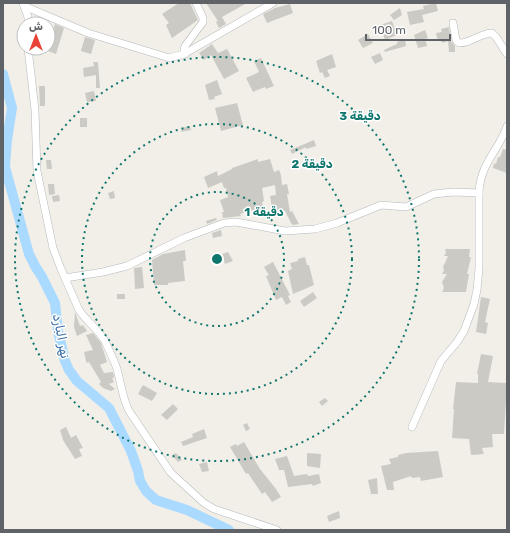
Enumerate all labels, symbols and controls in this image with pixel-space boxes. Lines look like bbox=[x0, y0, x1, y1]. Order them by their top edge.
north arrow bbox=[16, 16, 56, 56]
scale bar bbox=[366, 16, 450, 42]
text: ش bbox=[29, 20, 43, 33]
text: 100 m bbox=[372, 23, 406, 37]
text: 3 دقيقة bbox=[339, 109, 381, 123]
text: 2 دقيقة bbox=[291, 157, 333, 171]
text: 1 دقيقة bbox=[244, 205, 284, 219]
centre of rings bbox=[210, 252, 224, 266]
water label: نهر البارد bbox=[49, 312, 73, 360]

